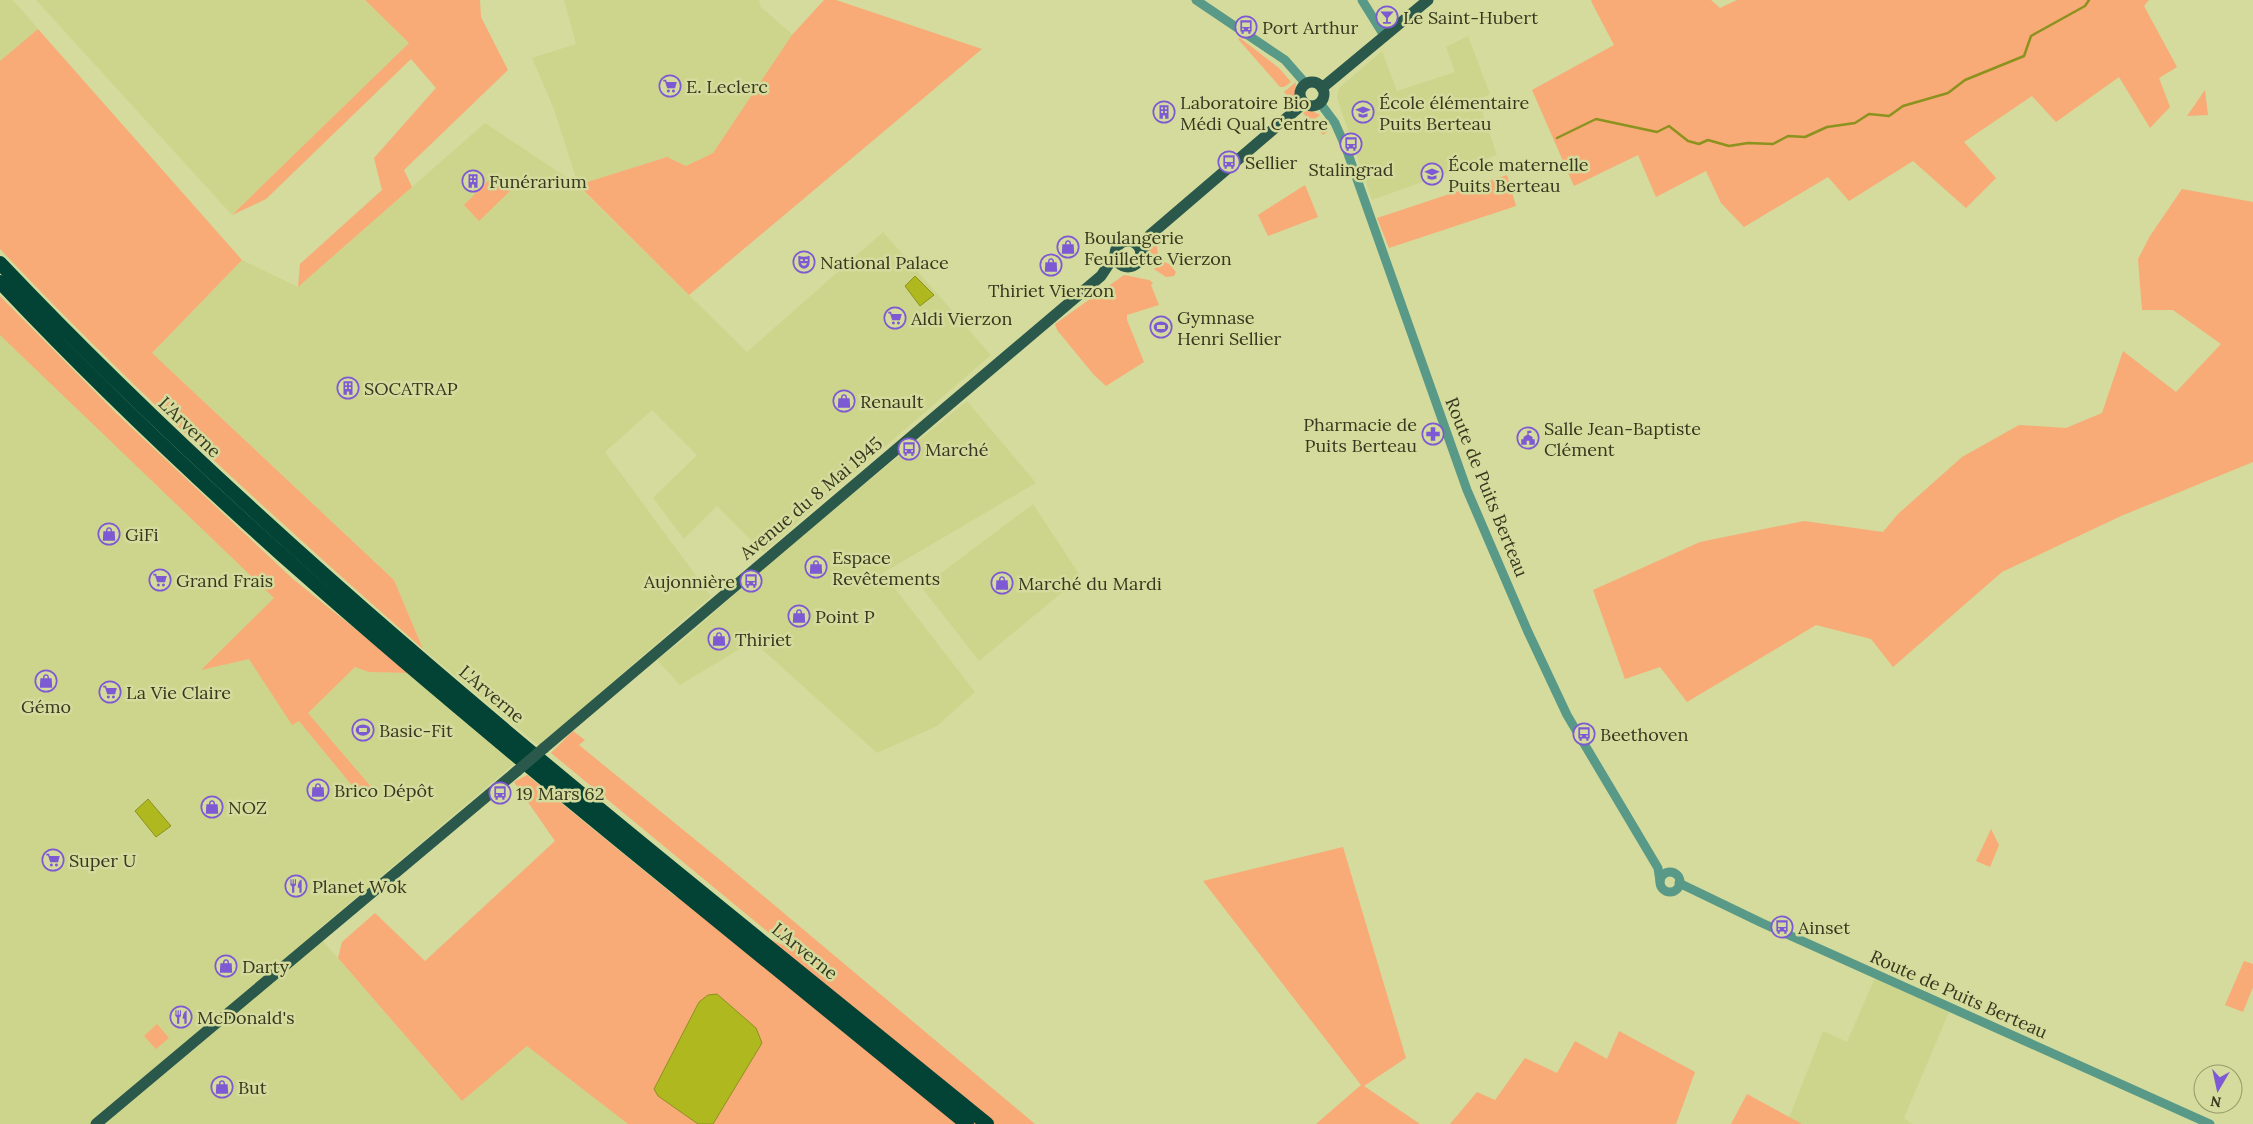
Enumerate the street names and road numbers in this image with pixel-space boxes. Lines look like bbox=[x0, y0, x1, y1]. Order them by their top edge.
street label: L'Arverne bbox=[154, 392, 226, 463]
street label: Route de Puits Berteau bbox=[1440, 394, 1534, 580]
street label: Avenue du 8 Mai 1945 bbox=[734, 432, 887, 565]
street label: L'Arverne bbox=[455, 660, 530, 728]
street label: L'Arverne bbox=[767, 917, 843, 985]
street label: Route de Puits Berteau bbox=[1867, 945, 2051, 1044]

